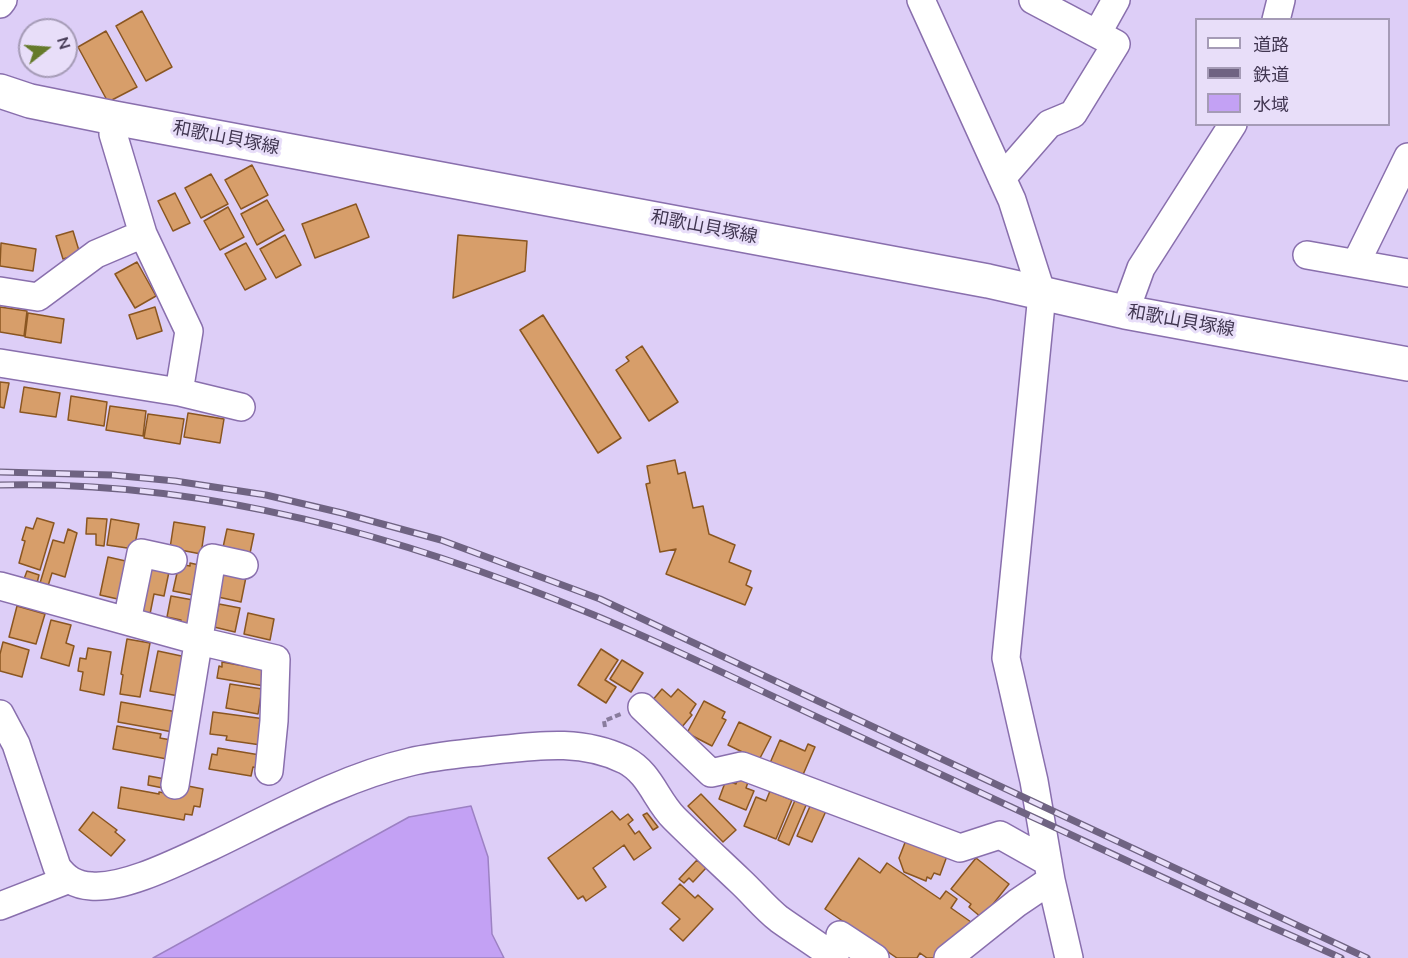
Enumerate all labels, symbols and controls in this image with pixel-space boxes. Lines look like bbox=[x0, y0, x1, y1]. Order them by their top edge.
north arrow bbox=[18, 18, 78, 78]
legend bbox=[1195, 18, 1390, 126]
text: 道路 bbox=[1253, 33, 1289, 57]
text: N bbox=[51, 34, 76, 52]
text: 鉄道 bbox=[1253, 63, 1289, 87]
text: 水域 bbox=[1253, 93, 1289, 117]
street label: 和歌山貝塚線 bbox=[171, 118, 281, 160]
street label: 和歌山貝塚線 bbox=[649, 207, 759, 249]
street label: 和歌山貝塚線 bbox=[1126, 302, 1236, 342]

